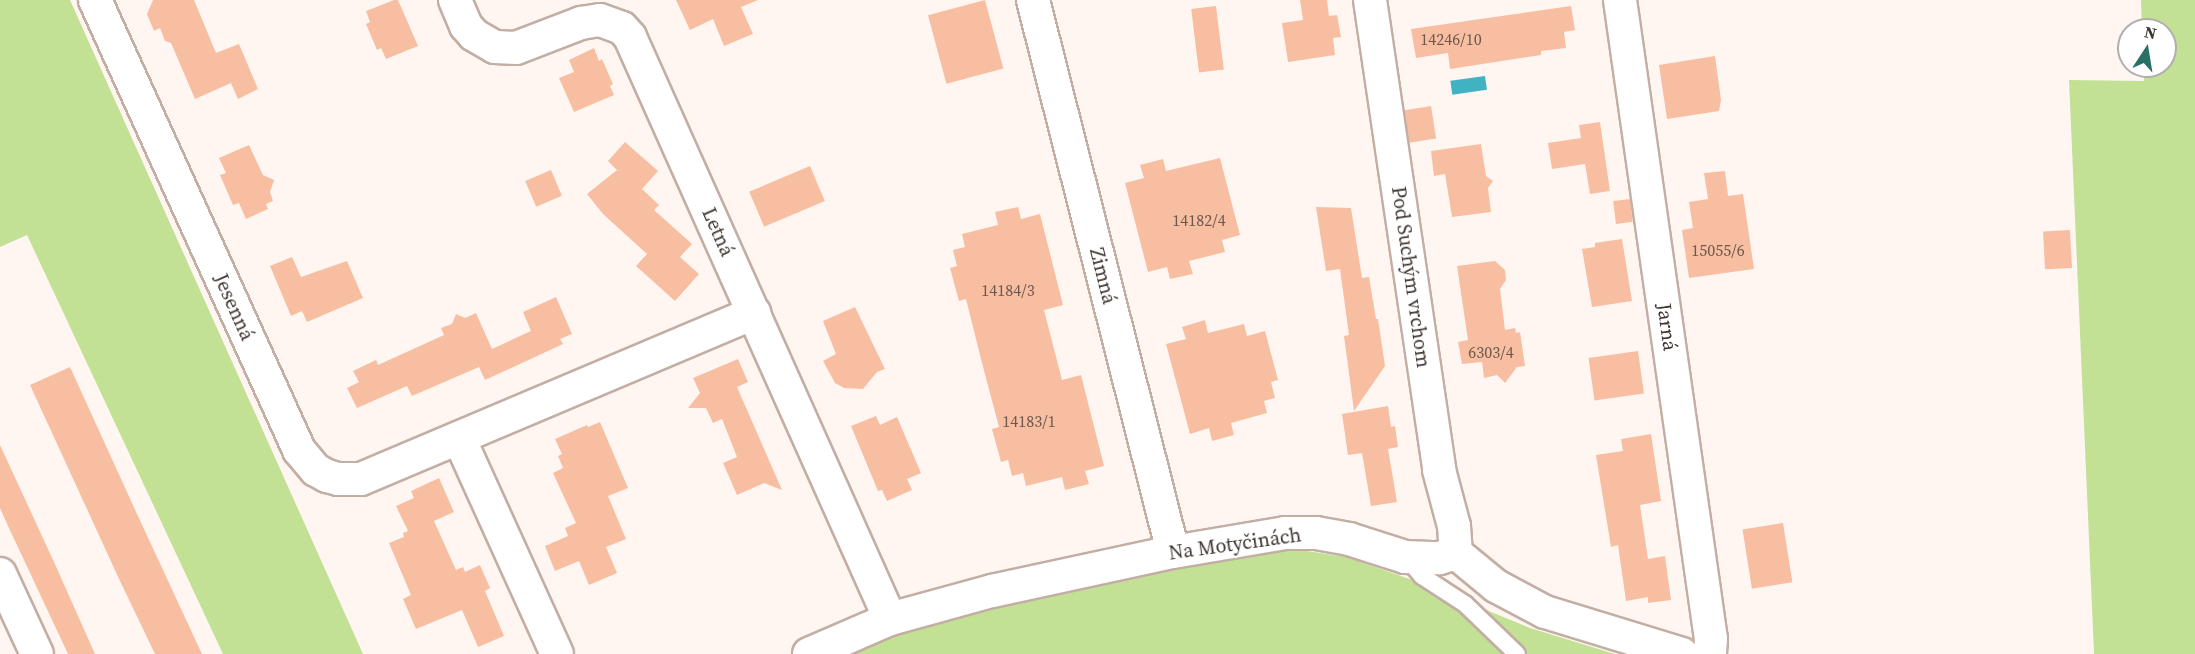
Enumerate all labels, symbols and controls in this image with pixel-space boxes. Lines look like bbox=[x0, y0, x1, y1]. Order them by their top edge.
north arrow bbox=[2117, 18, 2177, 78]
text: N bbox=[2142, 20, 2158, 44]
house number: 14246/10 bbox=[1420, 29, 1482, 49]
street label: Pod Suchým vrchom bbox=[1386, 185, 1436, 369]
street label: Letná bbox=[697, 204, 739, 260]
house number: 14182/4 bbox=[1172, 210, 1226, 230]
house number: 15055/6 bbox=[1691, 240, 1745, 260]
street label: Zimná bbox=[1084, 245, 1122, 307]
street label: Jesenná bbox=[209, 270, 259, 344]
house number: 14184/3 bbox=[981, 280, 1035, 300]
street label: Jarná bbox=[1652, 302, 1682, 352]
house number: 6303/4 bbox=[1468, 342, 1514, 362]
house number: 14183/1 bbox=[1002, 411, 1056, 431]
street label: Na Motyčinách bbox=[1167, 523, 1303, 565]

